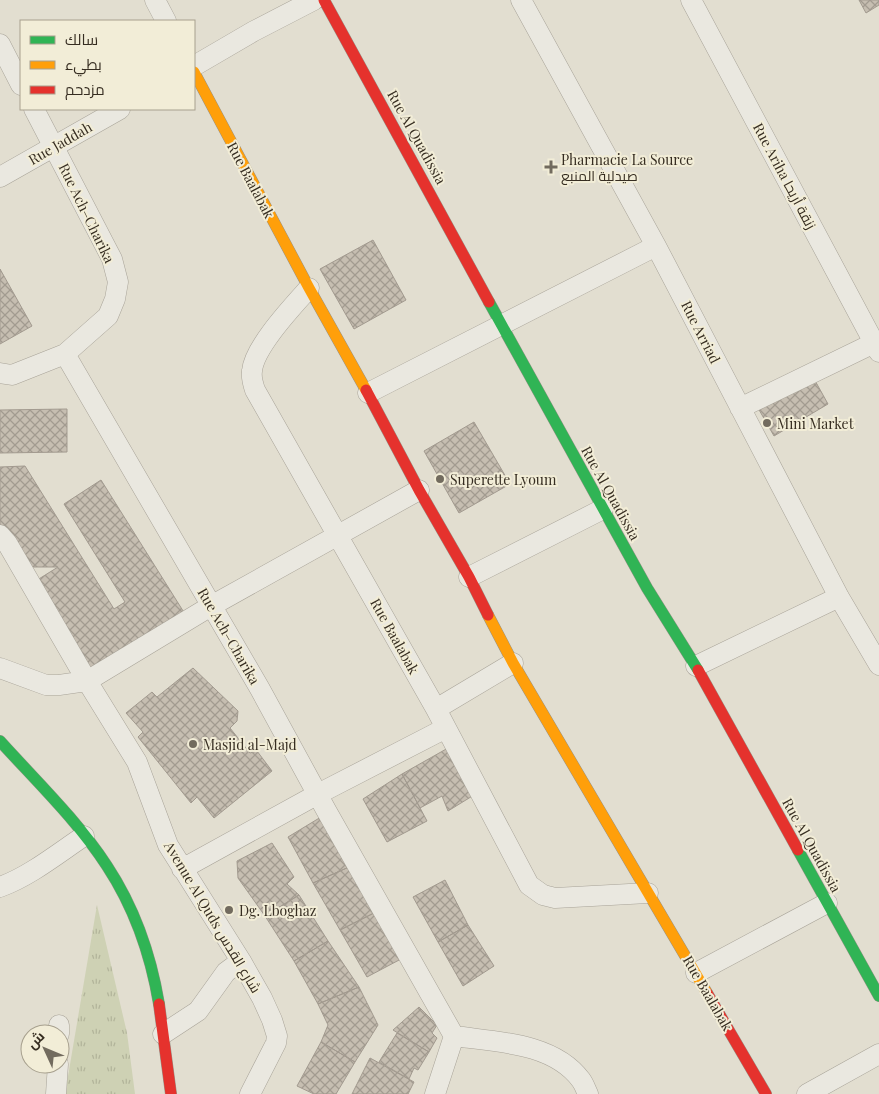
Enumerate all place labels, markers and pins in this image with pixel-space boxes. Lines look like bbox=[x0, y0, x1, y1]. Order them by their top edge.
place label: Pharmacie La Source صيدلية المنبع bbox=[561, 150, 693, 185]
marker: Pharmacie La Source صيدلية المنبع bbox=[545, 161, 557, 173]
place label: Mini Market bbox=[777, 414, 855, 433]
marker: Mini Market bbox=[761, 417, 773, 429]
place label: Superette Lyoum bbox=[450, 470, 557, 489]
marker: Superette Lyoum bbox=[434, 473, 446, 485]
place label: Masjid al-Majd bbox=[203, 735, 297, 754]
marker: Masjid al-Majd bbox=[187, 738, 199, 750]
place label: Dg. Lboghaz bbox=[239, 901, 317, 920]
marker: Dg. Lboghaz bbox=[223, 904, 235, 916]

